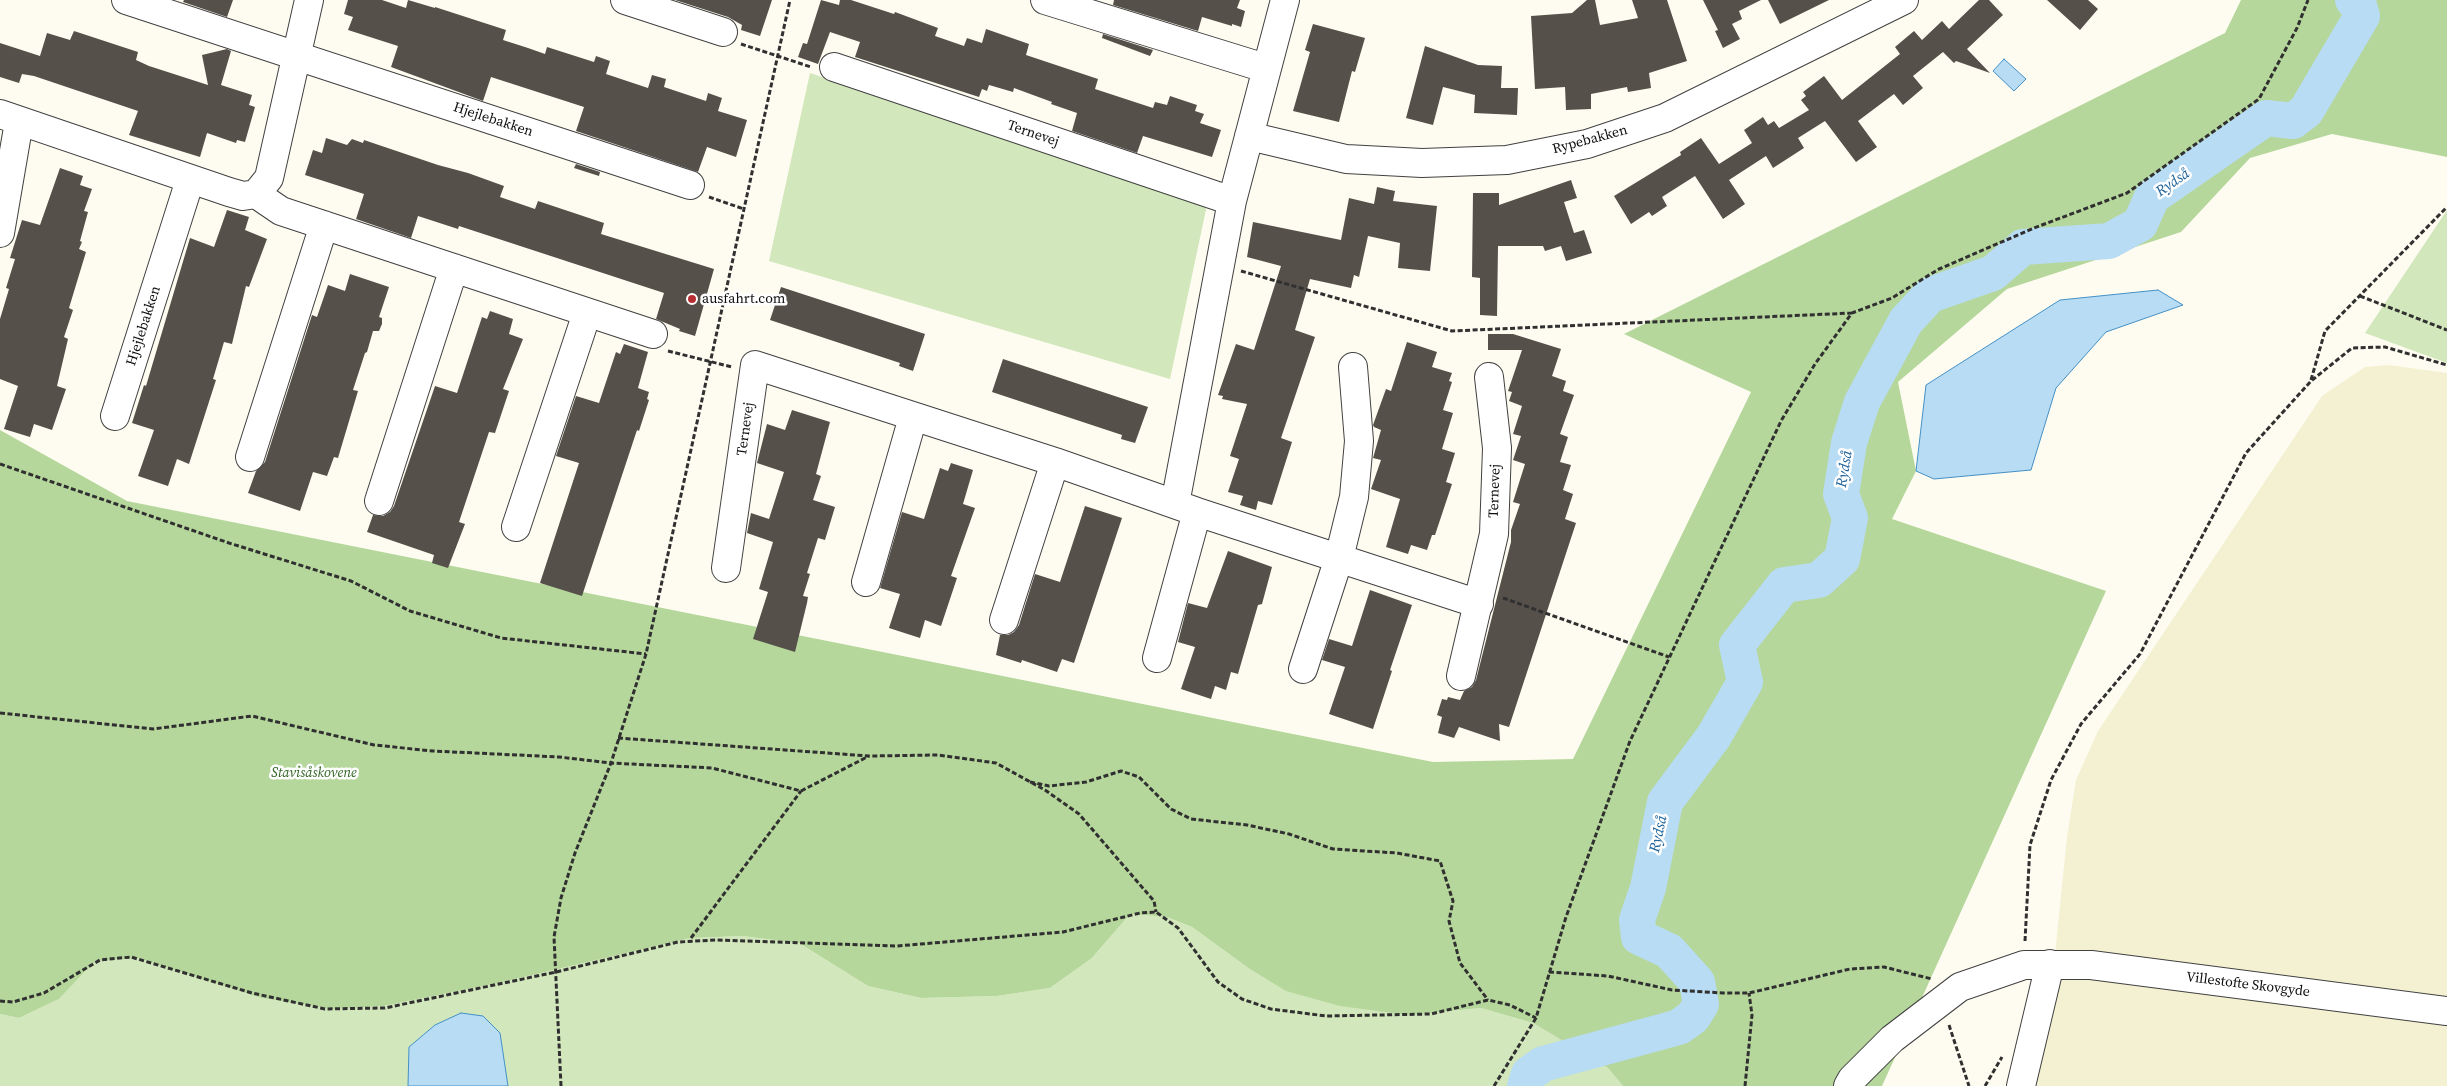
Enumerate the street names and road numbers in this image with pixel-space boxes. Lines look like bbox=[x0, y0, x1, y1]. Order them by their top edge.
street label: Hjejlebakken bbox=[451, 99, 535, 141]
street label: Ternevej bbox=[1005, 117, 1061, 151]
street label: Rypebakken bbox=[1551, 122, 1629, 158]
street label: Hjejlebakken bbox=[123, 284, 165, 368]
street label: Ternevej bbox=[734, 401, 758, 457]
street label: Ternevej bbox=[1486, 464, 1504, 518]
street label: Villestofte Skovgyde bbox=[2185, 969, 2311, 1001]

